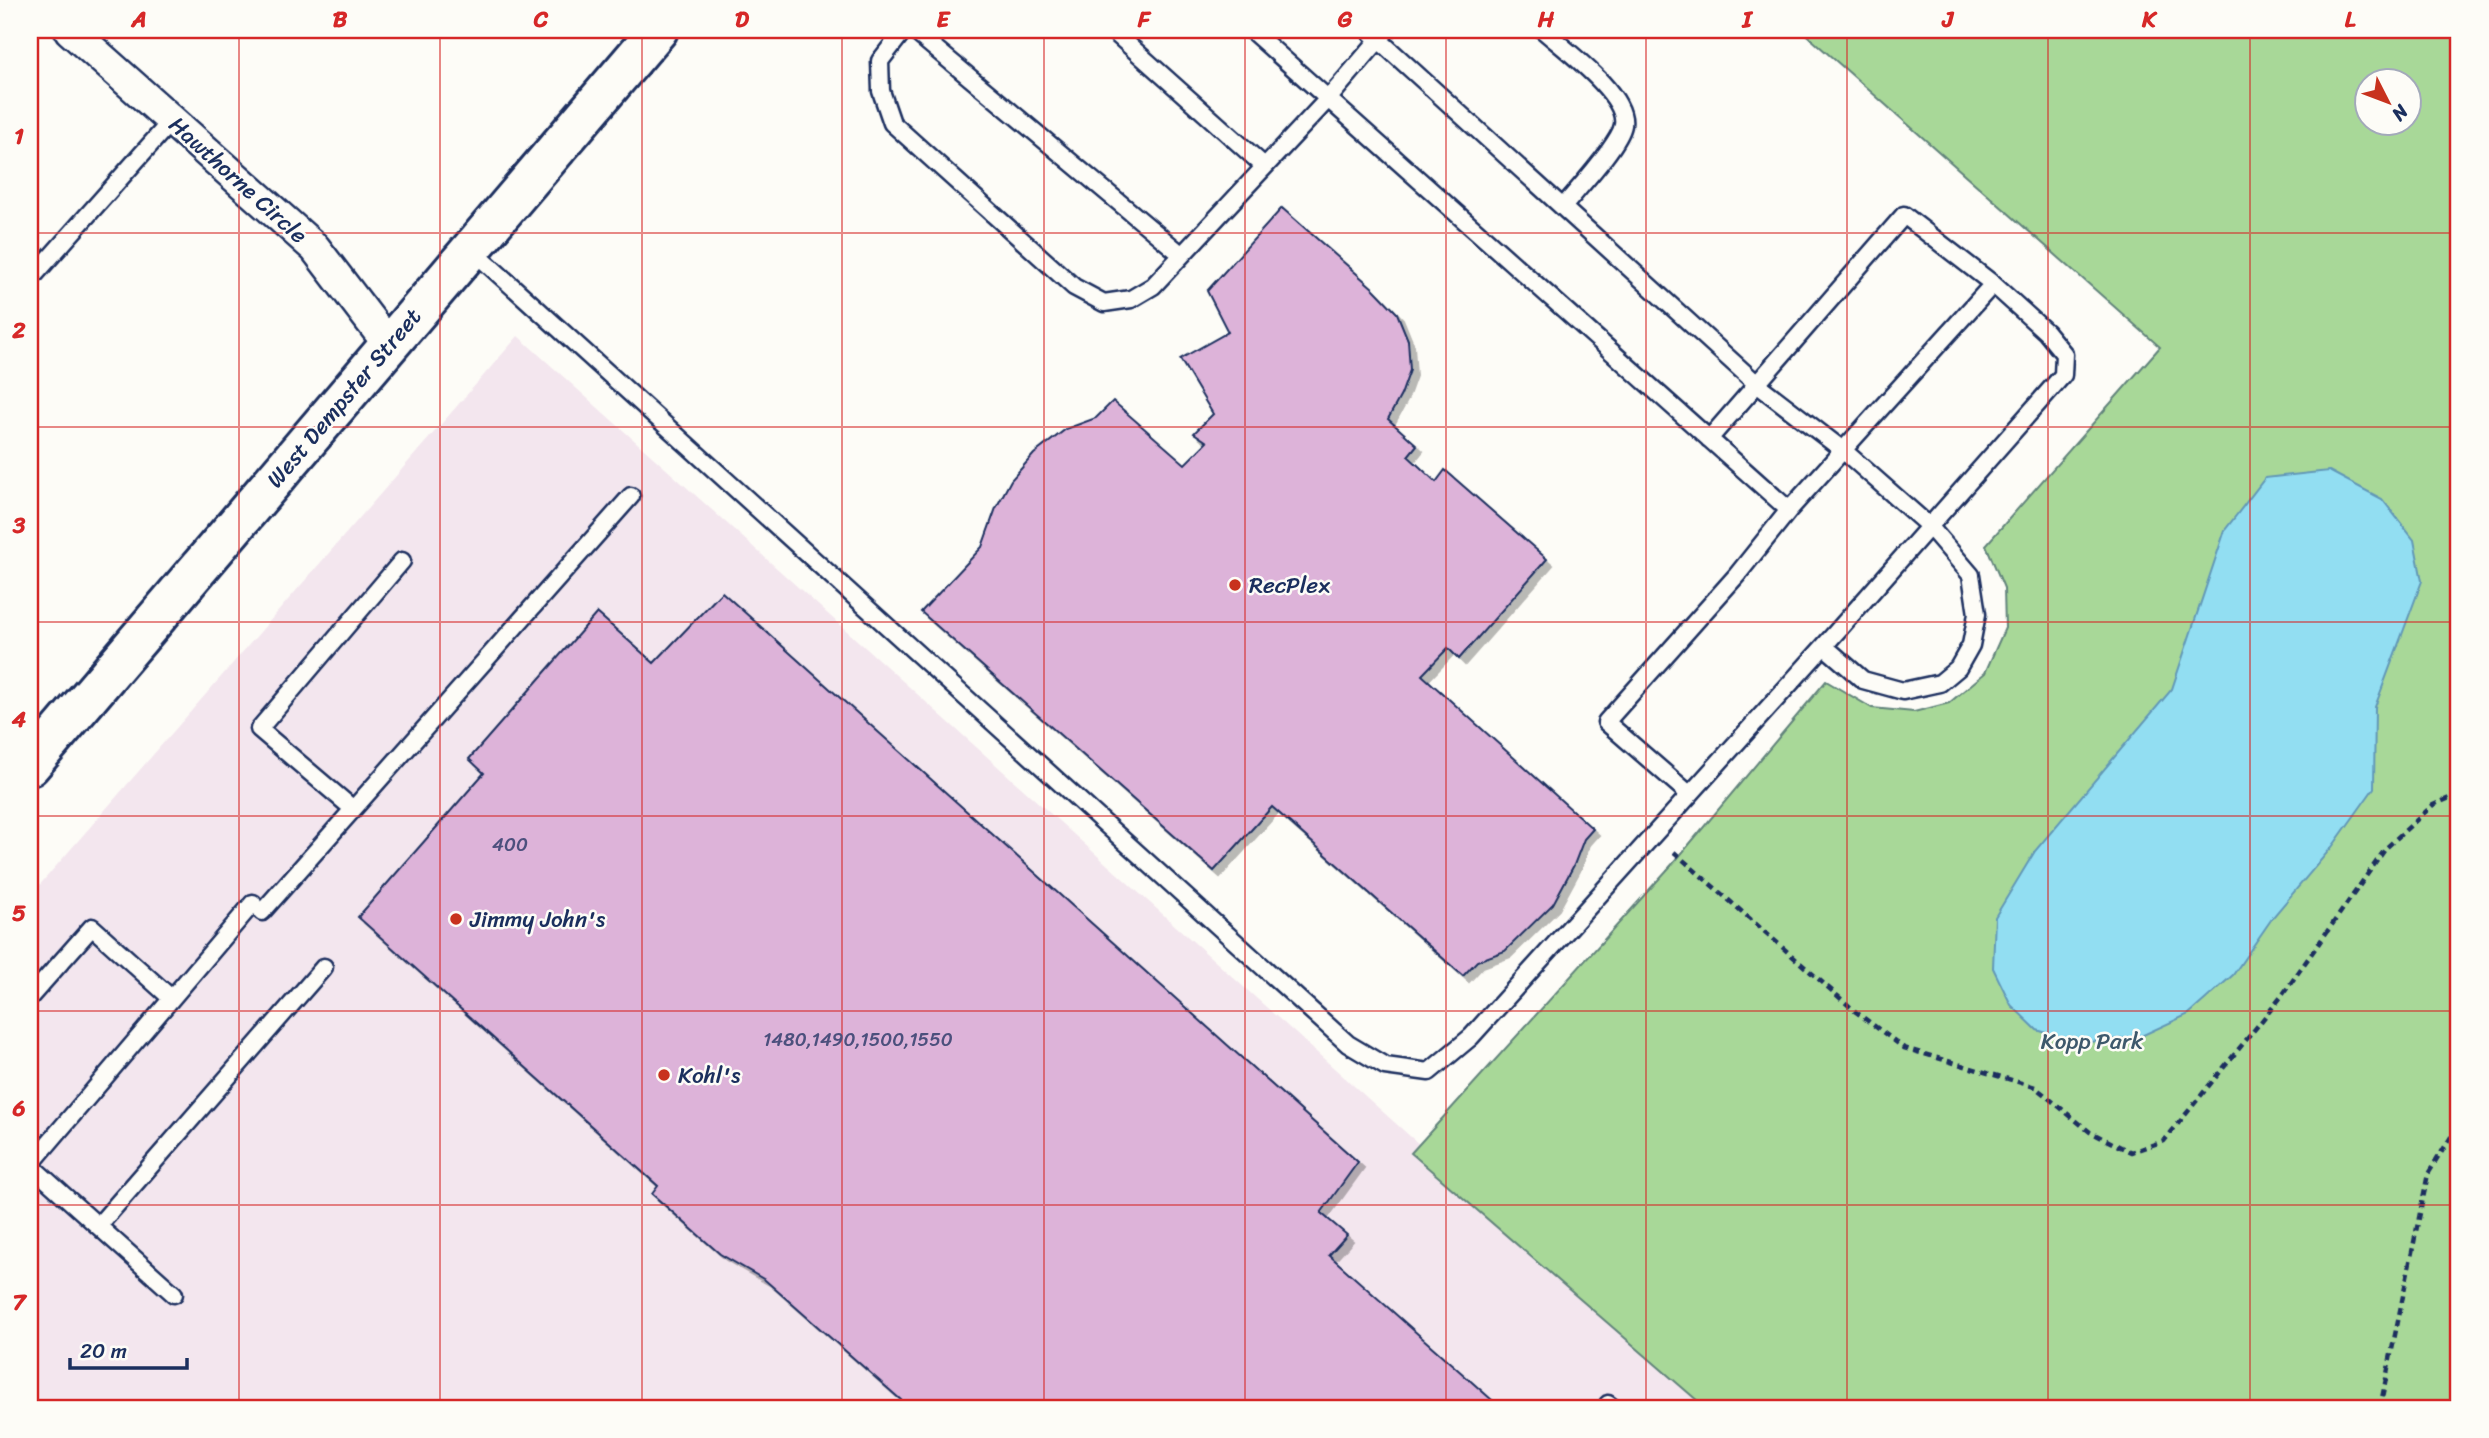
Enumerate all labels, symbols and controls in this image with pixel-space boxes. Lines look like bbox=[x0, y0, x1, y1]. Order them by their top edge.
text: A bbox=[130, 0, 147, 40]
text: B bbox=[333, 0, 348, 40]
text: C bbox=[533, 0, 549, 40]
text: D bbox=[735, 0, 750, 40]
text: E bbox=[937, 0, 952, 40]
text: F bbox=[1137, 0, 1152, 40]
text: G bbox=[1337, 0, 1353, 40]
text: H bbox=[1537, 0, 1555, 40]
text: I bbox=[1741, 0, 1753, 40]
text: J bbox=[1941, 0, 1955, 40]
text: K bbox=[2141, 0, 2158, 40]
text: L bbox=[2345, 0, 2356, 40]
north arrow bbox=[2352, 66, 2422, 136]
text: N bbox=[2383, 96, 2418, 130]
street label: Hawthorne Circle bbox=[159, 106, 317, 254]
text: 1 bbox=[14, 116, 24, 157]
street label: West Dempster Street bbox=[256, 298, 432, 498]
text: 2 bbox=[11, 310, 26, 351]
text: 3 bbox=[12, 505, 26, 546]
place label: RecPlex bbox=[1249, 565, 1330, 606]
marker: RecPlex bbox=[1227, 577, 1243, 593]
text: 4 bbox=[11, 699, 27, 740]
house number: 400 bbox=[492, 828, 528, 861]
text: 5 bbox=[12, 893, 26, 934]
place label: Jimmy John's bbox=[469, 899, 606, 940]
marker: Jimmy John's bbox=[448, 911, 464, 927]
park label: Kopp Park bbox=[2041, 1021, 2144, 1062]
house number: 1480,1490,1500,1550 bbox=[763, 1023, 953, 1056]
place label: Kohl's bbox=[678, 1055, 741, 1096]
marker: Kohl's bbox=[656, 1067, 672, 1083]
text: 6 bbox=[11, 1088, 26, 1129]
text: 7 bbox=[12, 1282, 27, 1323]
scale bar bbox=[70, 1326, 187, 1370]
text: 20 m bbox=[80, 1332, 127, 1370]

